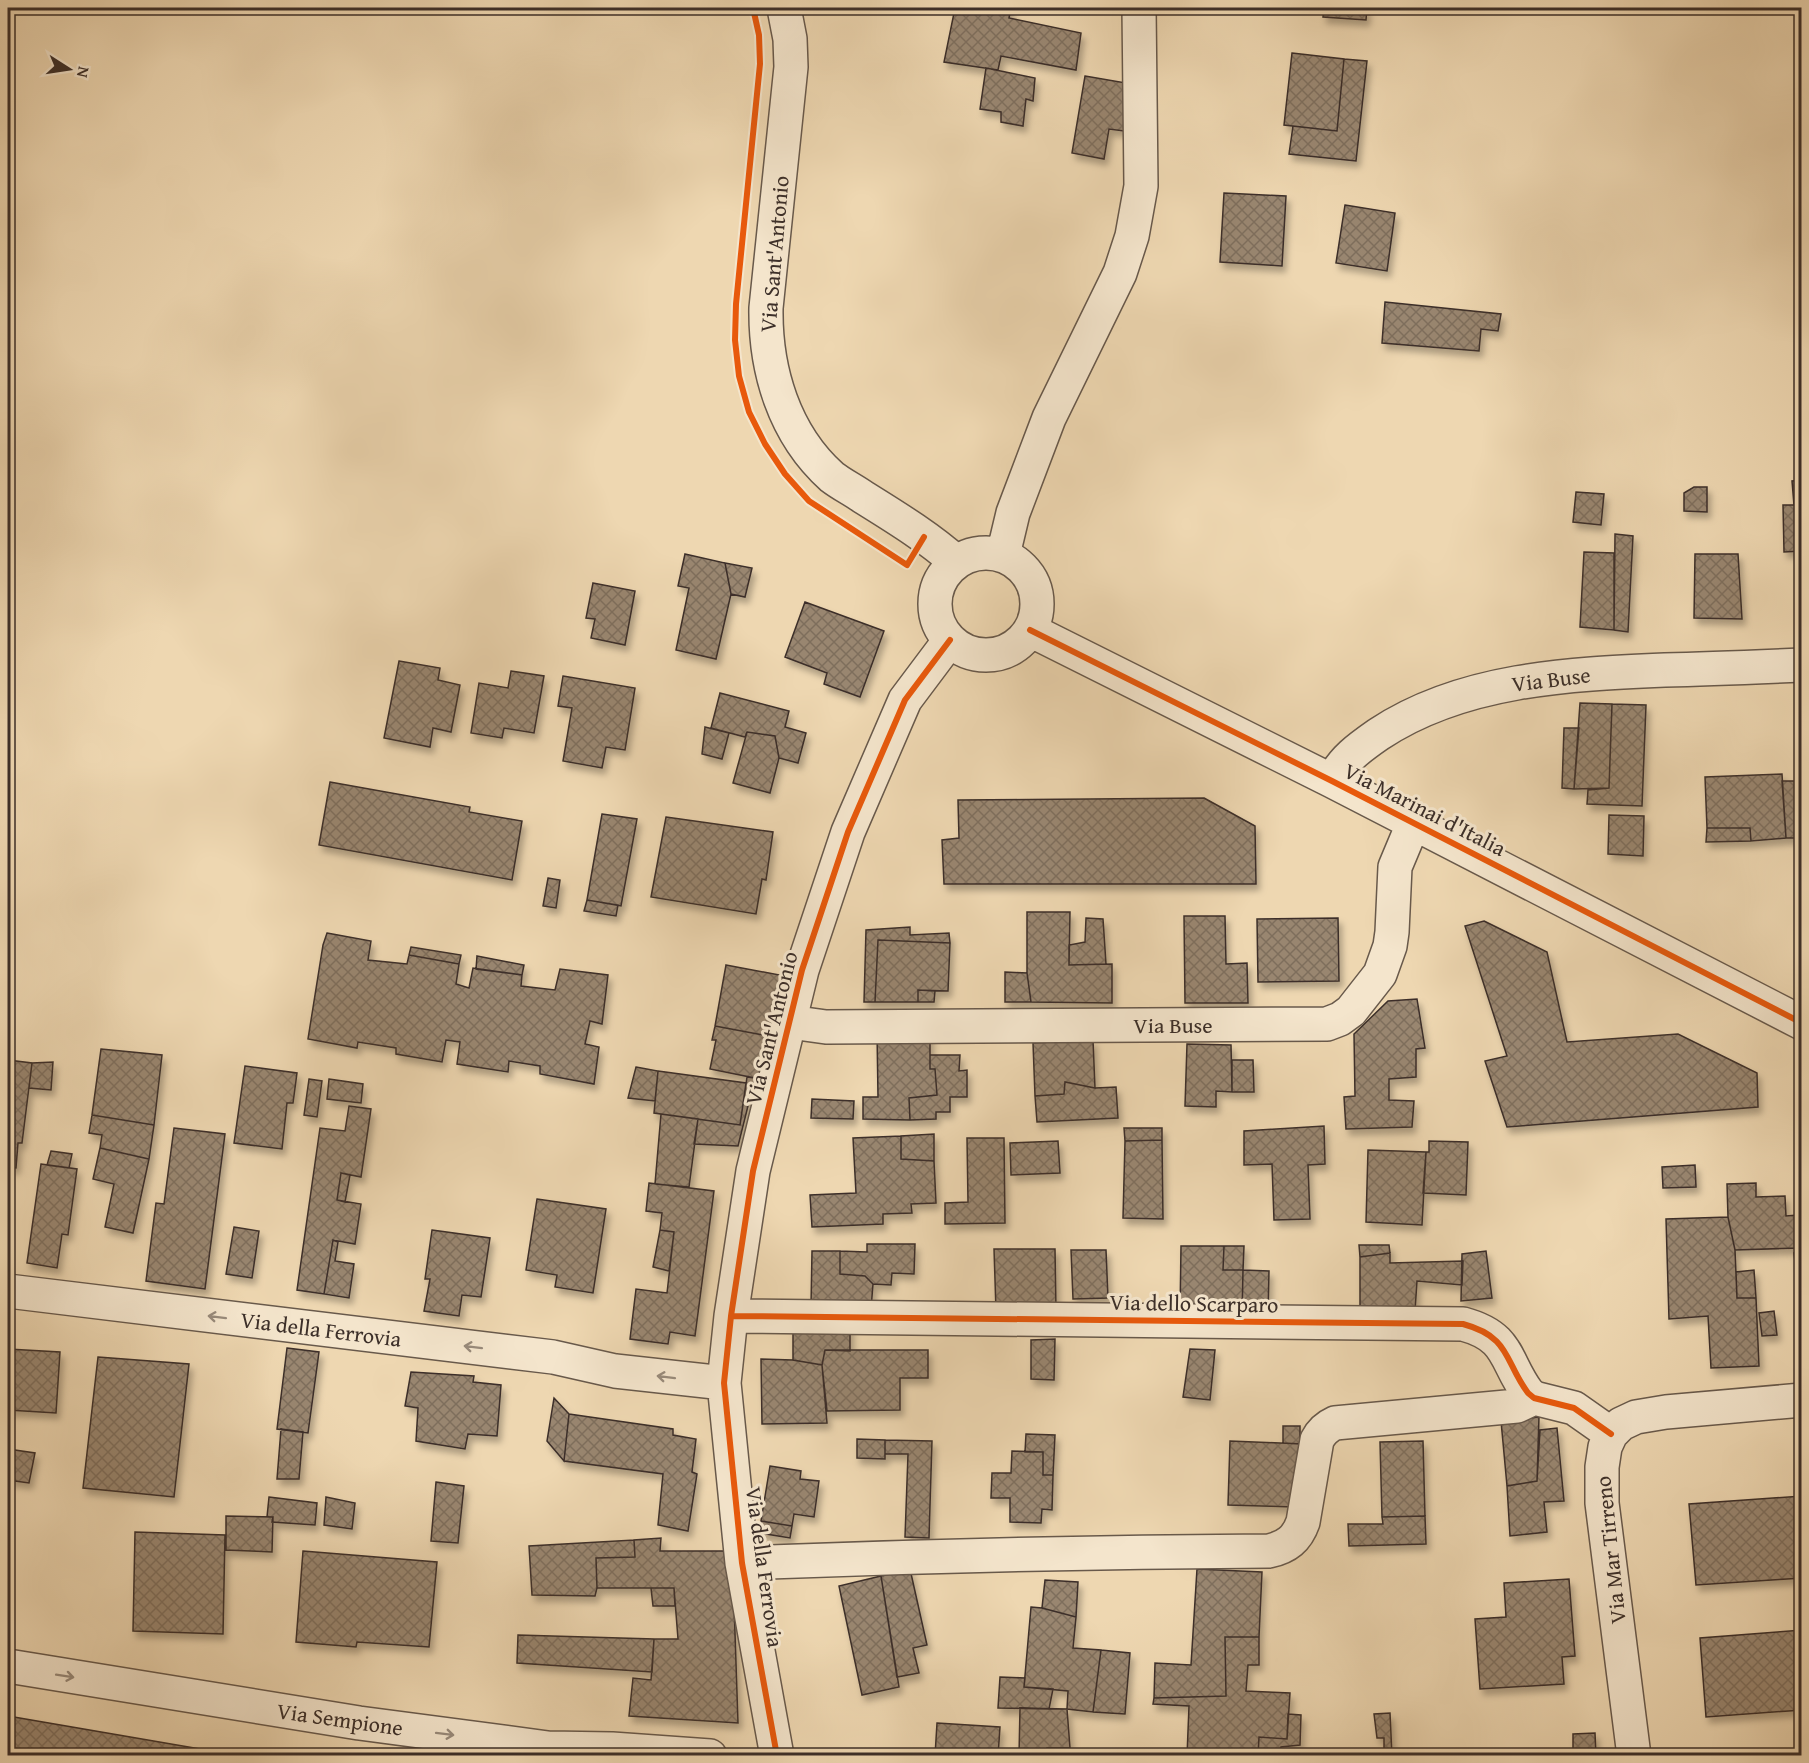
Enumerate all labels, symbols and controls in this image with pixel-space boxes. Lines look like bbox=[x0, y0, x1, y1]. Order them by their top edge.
north arrow bbox=[39, 39, 99, 99]
text: N bbox=[71, 64, 97, 80]
street label: Via Sant'Antonio bbox=[751, 174, 797, 334]
street label: Via Buse bbox=[1510, 658, 1592, 700]
street label: Via Marinai d'Italia bbox=[1338, 754, 1512, 864]
street label: Via Sant'Antonio bbox=[736, 948, 806, 1108]
street label: Via Buse bbox=[1133, 1009, 1213, 1041]
street label: Via dello Scarparo bbox=[1109, 1286, 1279, 1320]
street label: Via della Ferrovia bbox=[239, 1303, 404, 1355]
one-way arrow bbox=[208, 1311, 228, 1322]
one-way arrow bbox=[464, 1342, 484, 1353]
one-way arrow bbox=[656, 1371, 676, 1382]
street label: Via Mar Tirreno bbox=[1586, 1475, 1634, 1625]
street label: Via della Ferrovia bbox=[738, 1485, 792, 1650]
one-way arrow bbox=[55, 1671, 75, 1682]
street label: Via Sempione bbox=[275, 1694, 405, 1744]
one-way arrow bbox=[434, 1729, 454, 1740]

